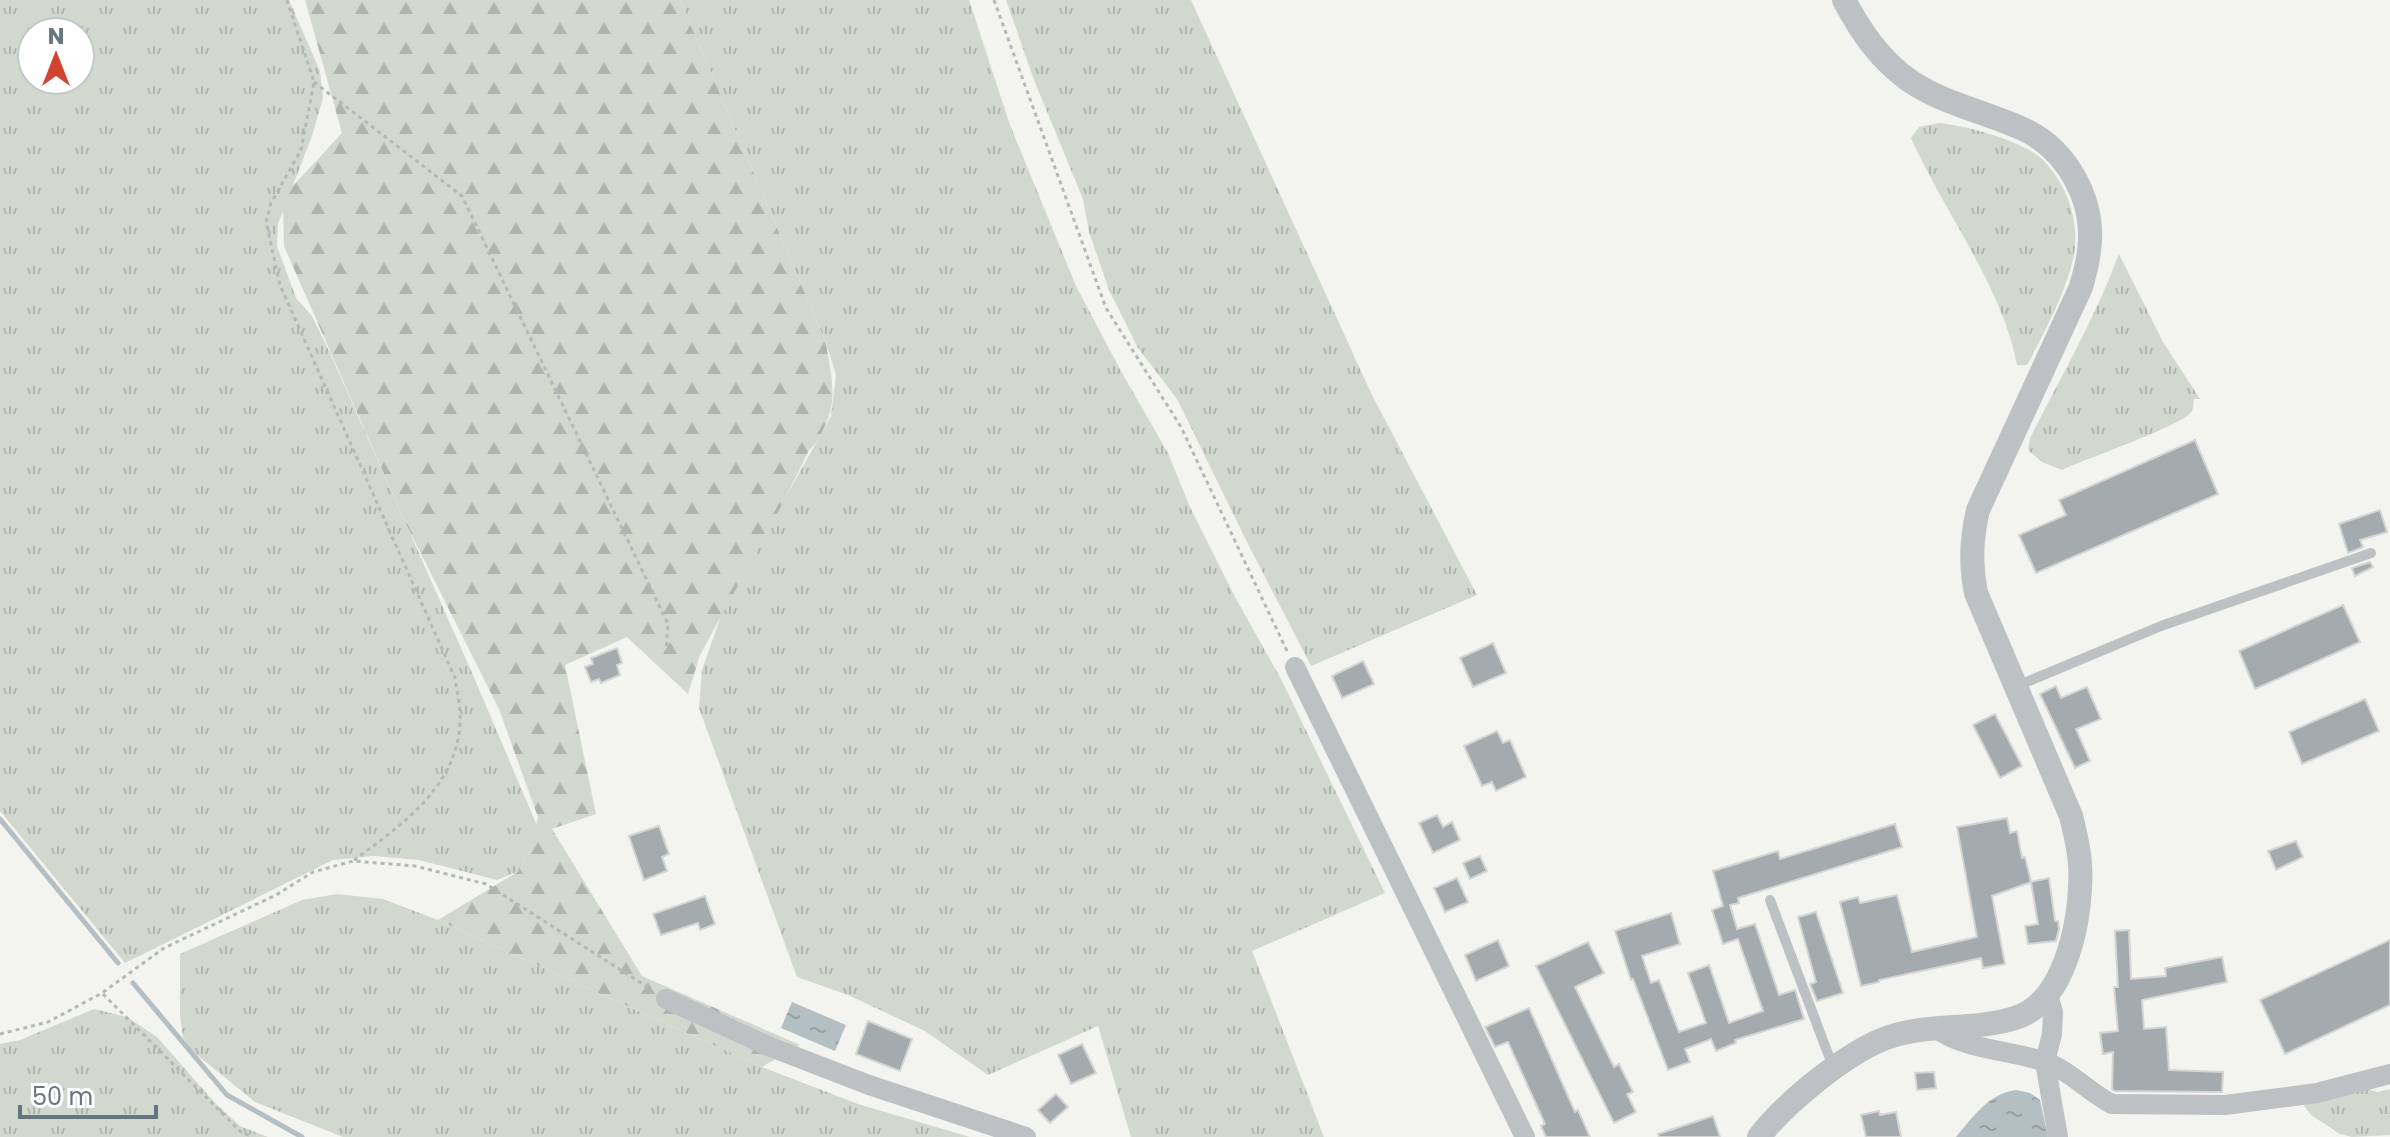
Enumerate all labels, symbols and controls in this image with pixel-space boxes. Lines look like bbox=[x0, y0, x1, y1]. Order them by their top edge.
north arrow bbox=[16, 16, 96, 96]
text: N bbox=[48, 21, 64, 52]
scale bar bbox=[20, 1069, 156, 1119]
text: 50 m bbox=[32, 1080, 93, 1113]

